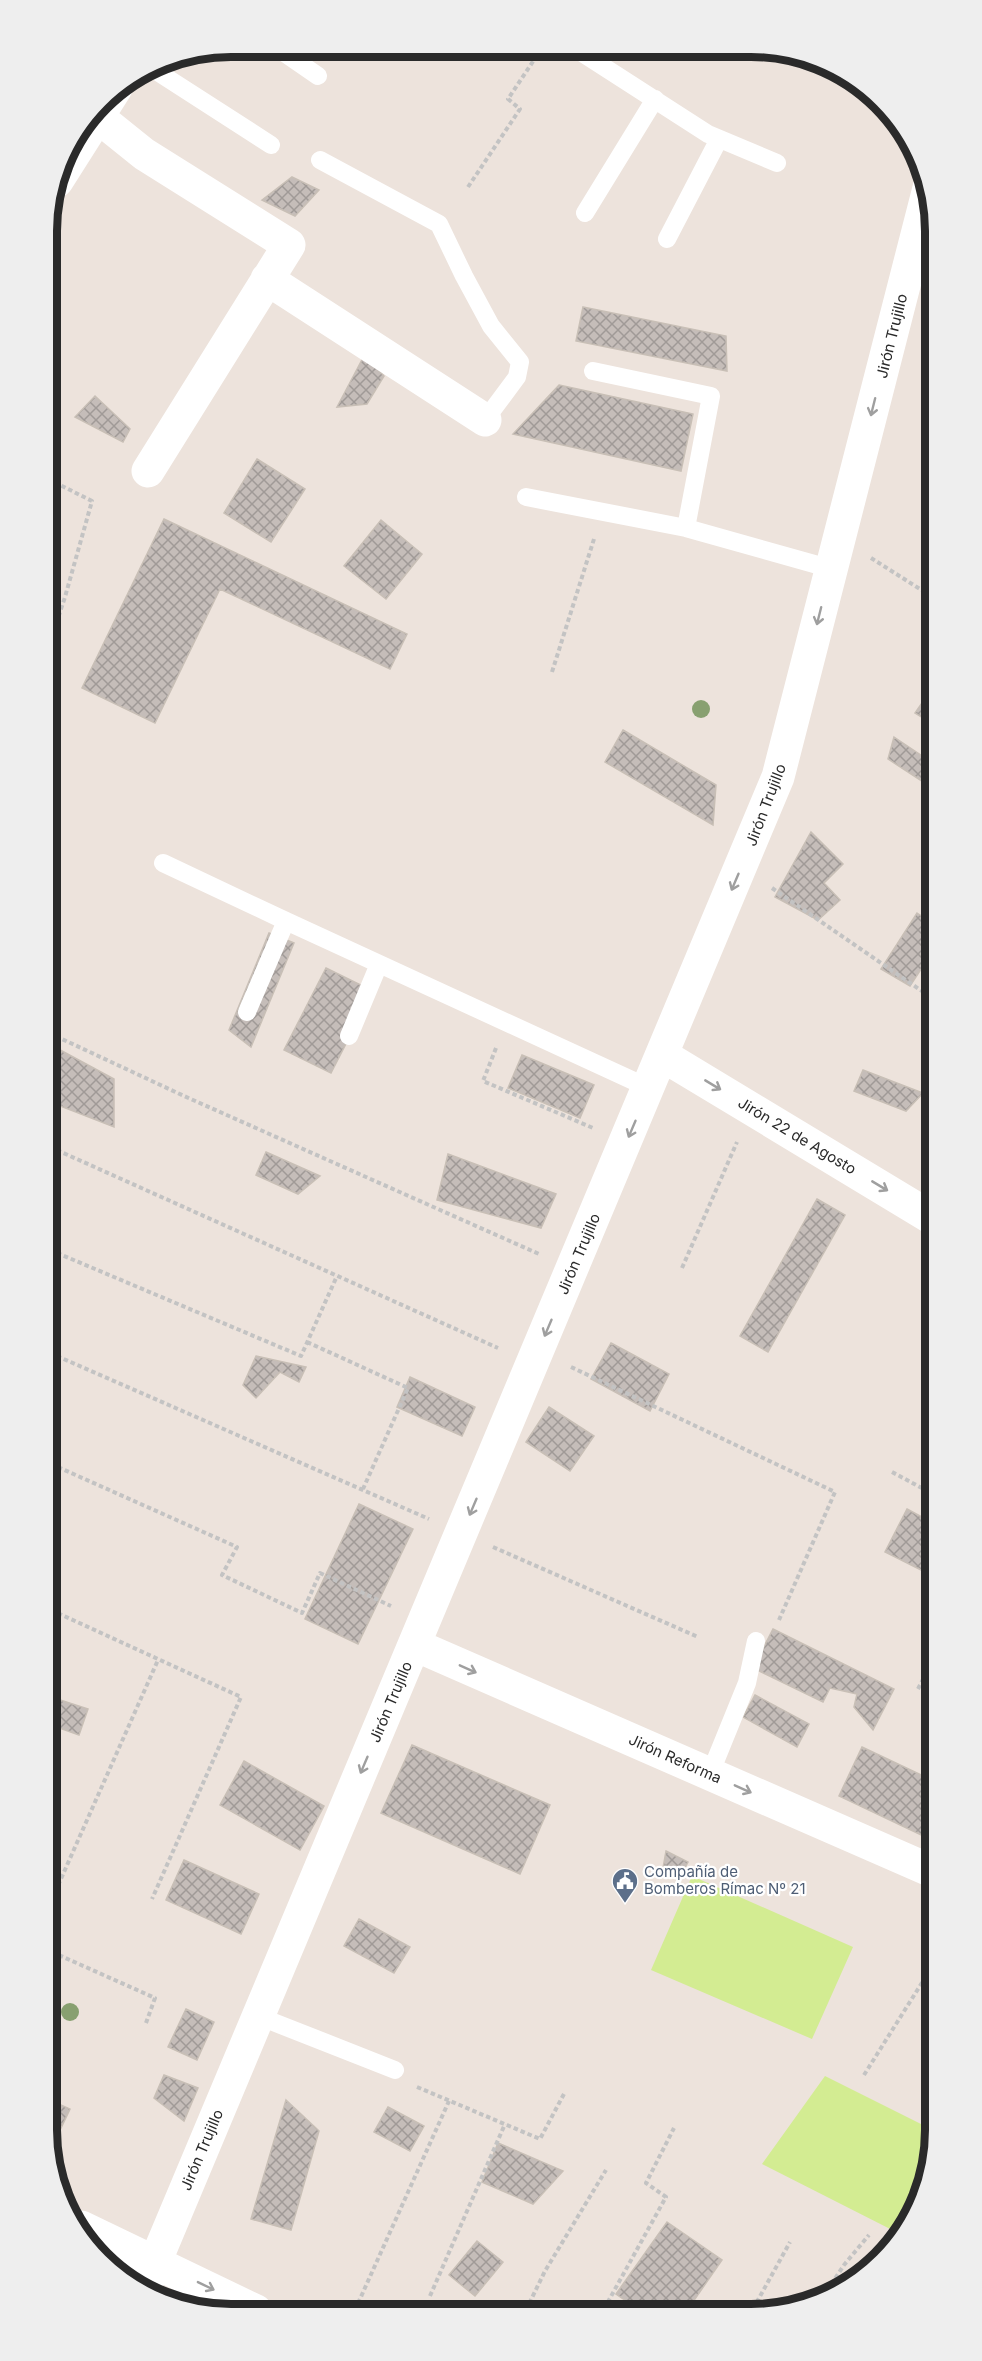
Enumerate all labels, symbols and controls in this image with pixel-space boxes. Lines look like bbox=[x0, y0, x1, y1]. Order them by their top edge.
street label: Jirón Trujillo bbox=[872, 292, 911, 380]
one-way arrow bbox=[867, 398, 879, 417]
one-way arrow bbox=[813, 607, 825, 626]
street label: Jirón Trujillo bbox=[741, 761, 790, 849]
one-way arrow bbox=[729, 872, 740, 890]
one-way arrow bbox=[704, 1080, 721, 1092]
street label: Jirón 22 de Agosto bbox=[735, 1093, 860, 1178]
one-way arrow bbox=[626, 1119, 637, 1137]
one-way arrow bbox=[871, 1180, 888, 1192]
street label: Jirón Trujillo bbox=[553, 1210, 604, 1297]
one-way arrow bbox=[542, 1318, 553, 1336]
one-way arrow bbox=[467, 1498, 478, 1516]
street label: Jirón Trujillo bbox=[365, 1658, 416, 1745]
one-way arrow bbox=[459, 1664, 477, 1675]
street label: Jirón Reforma bbox=[626, 1730, 724, 1787]
one-way arrow bbox=[358, 1755, 370, 1773]
one-way arrow bbox=[734, 1783, 752, 1795]
place label: Compañía de Bomberos Rímac Nº 21 bbox=[644, 1862, 806, 1898]
public building icon: Compañía de Bomberos Rímac Nº 21 bbox=[610, 1866, 640, 1904]
street label: Jirón Trujillo bbox=[176, 2106, 227, 2193]
one-way arrow bbox=[196, 2281, 214, 2293]

